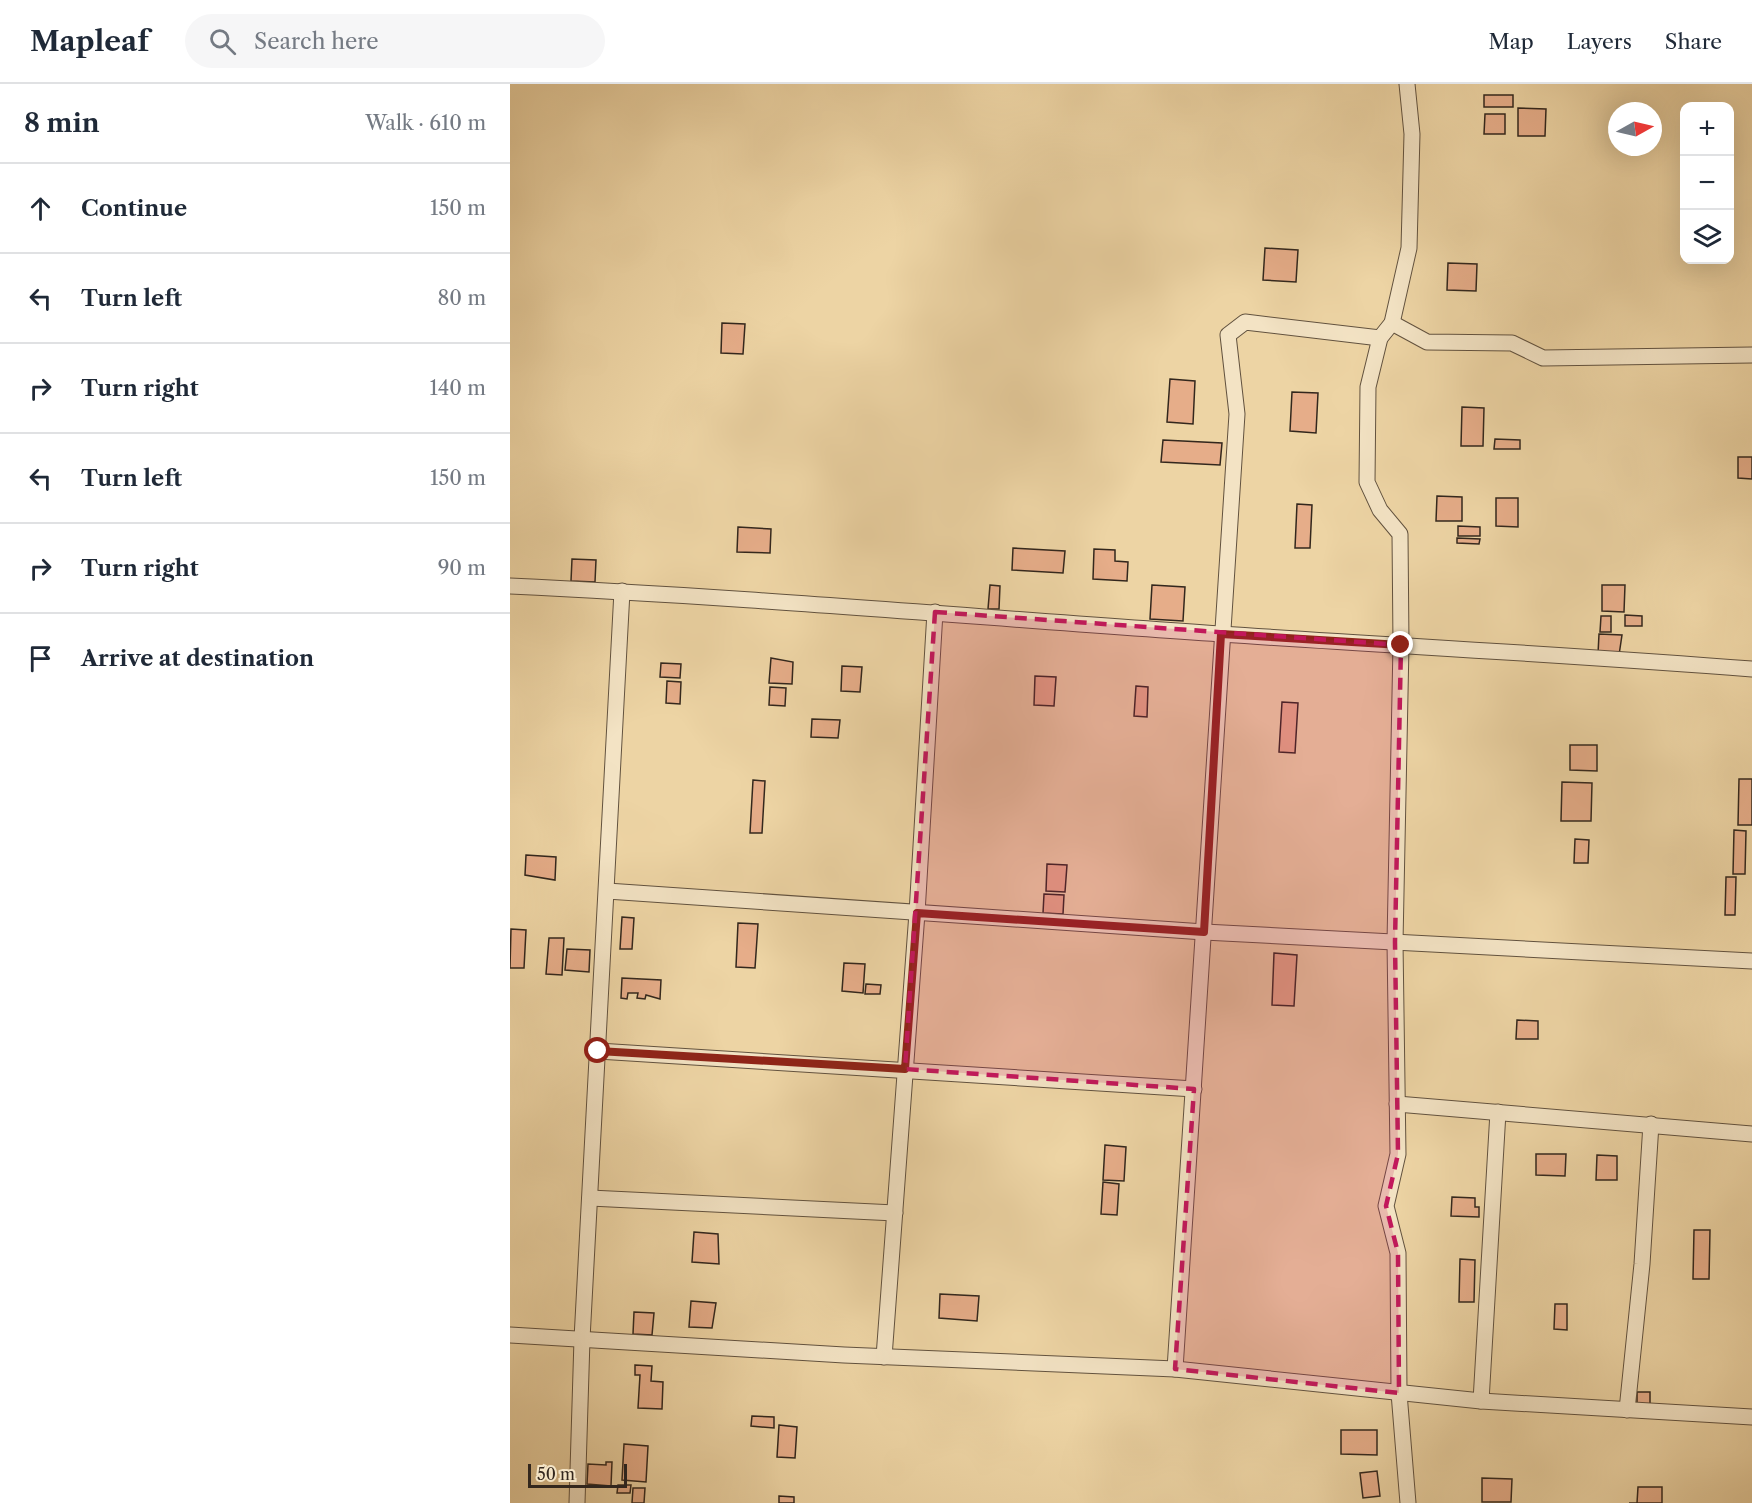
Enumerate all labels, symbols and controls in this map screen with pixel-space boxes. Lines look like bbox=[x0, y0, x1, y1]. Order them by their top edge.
search box bbox=[185, 14, 605, 68]
text: Mapleaf bbox=[30, 24, 149, 58]
icon: search bbox=[206, 25, 239, 58]
text: Search here bbox=[254, 28, 379, 55]
text: Map bbox=[1489, 29, 1534, 54]
text: Layers bbox=[1567, 29, 1632, 54]
text: Share bbox=[1665, 29, 1722, 54]
north arrow bbox=[1608, 102, 1662, 156]
map controls bbox=[1680, 102, 1734, 264]
button: + bbox=[1680, 102, 1734, 156]
text: 8 min bbox=[24, 107, 100, 139]
text: Walk · 610 m bbox=[365, 111, 486, 135]
button: − bbox=[1680, 156, 1734, 210]
icon: ahead bbox=[24, 192, 57, 225]
text: Continue bbox=[81, 195, 187, 222]
text: 150 m bbox=[430, 196, 486, 220]
button: layers bbox=[1680, 210, 1734, 264]
icon: left bbox=[24, 282, 57, 315]
text: Turn left bbox=[81, 285, 182, 312]
text: 80 m bbox=[438, 286, 486, 310]
icon: right bbox=[24, 372, 57, 405]
text: Turn right bbox=[81, 375, 199, 402]
text: 140 m bbox=[429, 376, 486, 400]
icon: left bbox=[24, 462, 57, 495]
text: Turn left bbox=[81, 465, 182, 492]
text: 150 m bbox=[430, 466, 486, 490]
icon: right bbox=[24, 552, 57, 585]
text: Turn right bbox=[81, 555, 199, 582]
text: 90 m bbox=[438, 556, 486, 580]
route end bbox=[1387, 631, 1413, 657]
icon: arrive bbox=[24, 642, 57, 675]
text: Arrive at destination bbox=[81, 645, 314, 672]
route start bbox=[584, 1037, 610, 1063]
scale bar bbox=[528, 1461, 627, 1488]
text: 50 m bbox=[537, 1464, 575, 1484]

